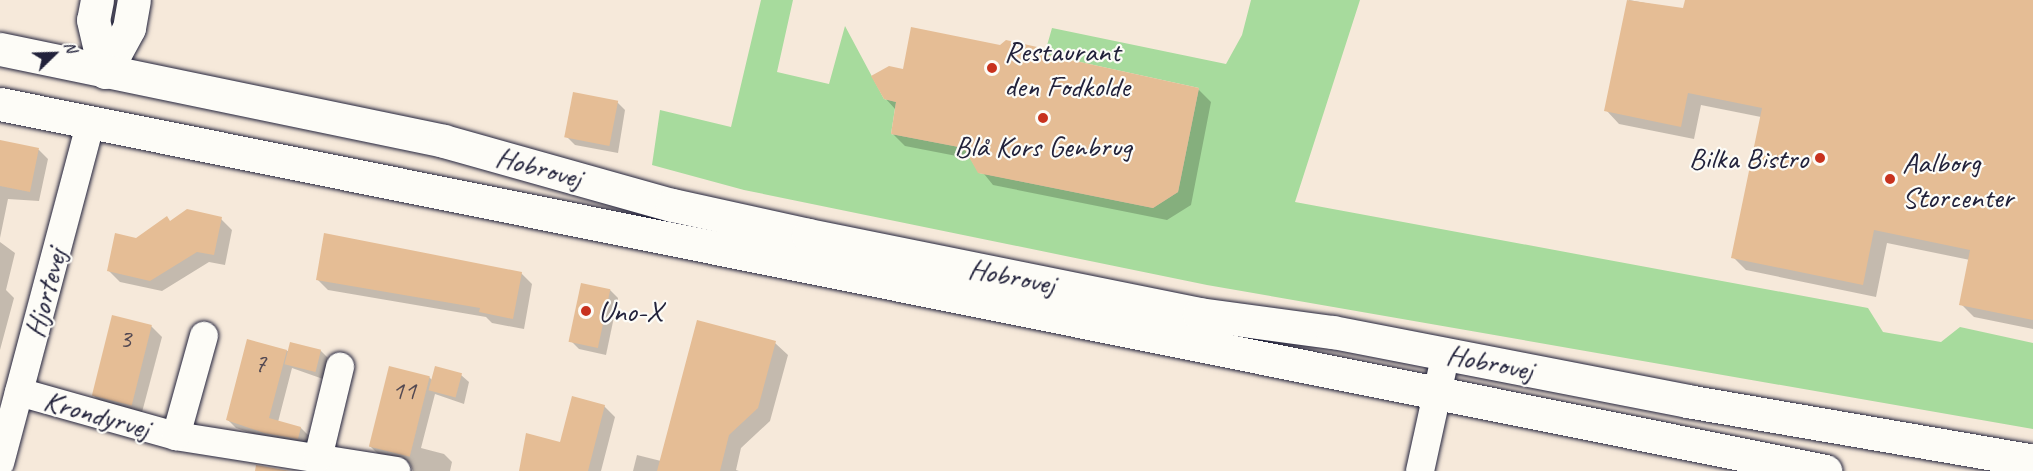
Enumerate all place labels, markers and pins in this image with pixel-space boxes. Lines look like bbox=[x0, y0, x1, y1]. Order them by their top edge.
place label: Restaurant den Fodkolde bbox=[1004, 33, 1130, 104]
marker: Restaurant den Fodkolde bbox=[985, 61, 999, 75]
marker: Blå Kors Genbrug bbox=[1036, 111, 1050, 125]
place label: Blå Kors Genbrug bbox=[954, 128, 1132, 164]
place label: Bilka Bistro bbox=[1688, 140, 1808, 176]
place label: Aalborg Storcenter bbox=[1902, 144, 2013, 214]
marker: Bilka Bistro bbox=[1813, 151, 1827, 165]
marker: Aalborg Storcenter bbox=[1883, 172, 1897, 186]
place label: Uno-X bbox=[598, 293, 662, 329]
marker: Uno-X bbox=[579, 304, 593, 318]

